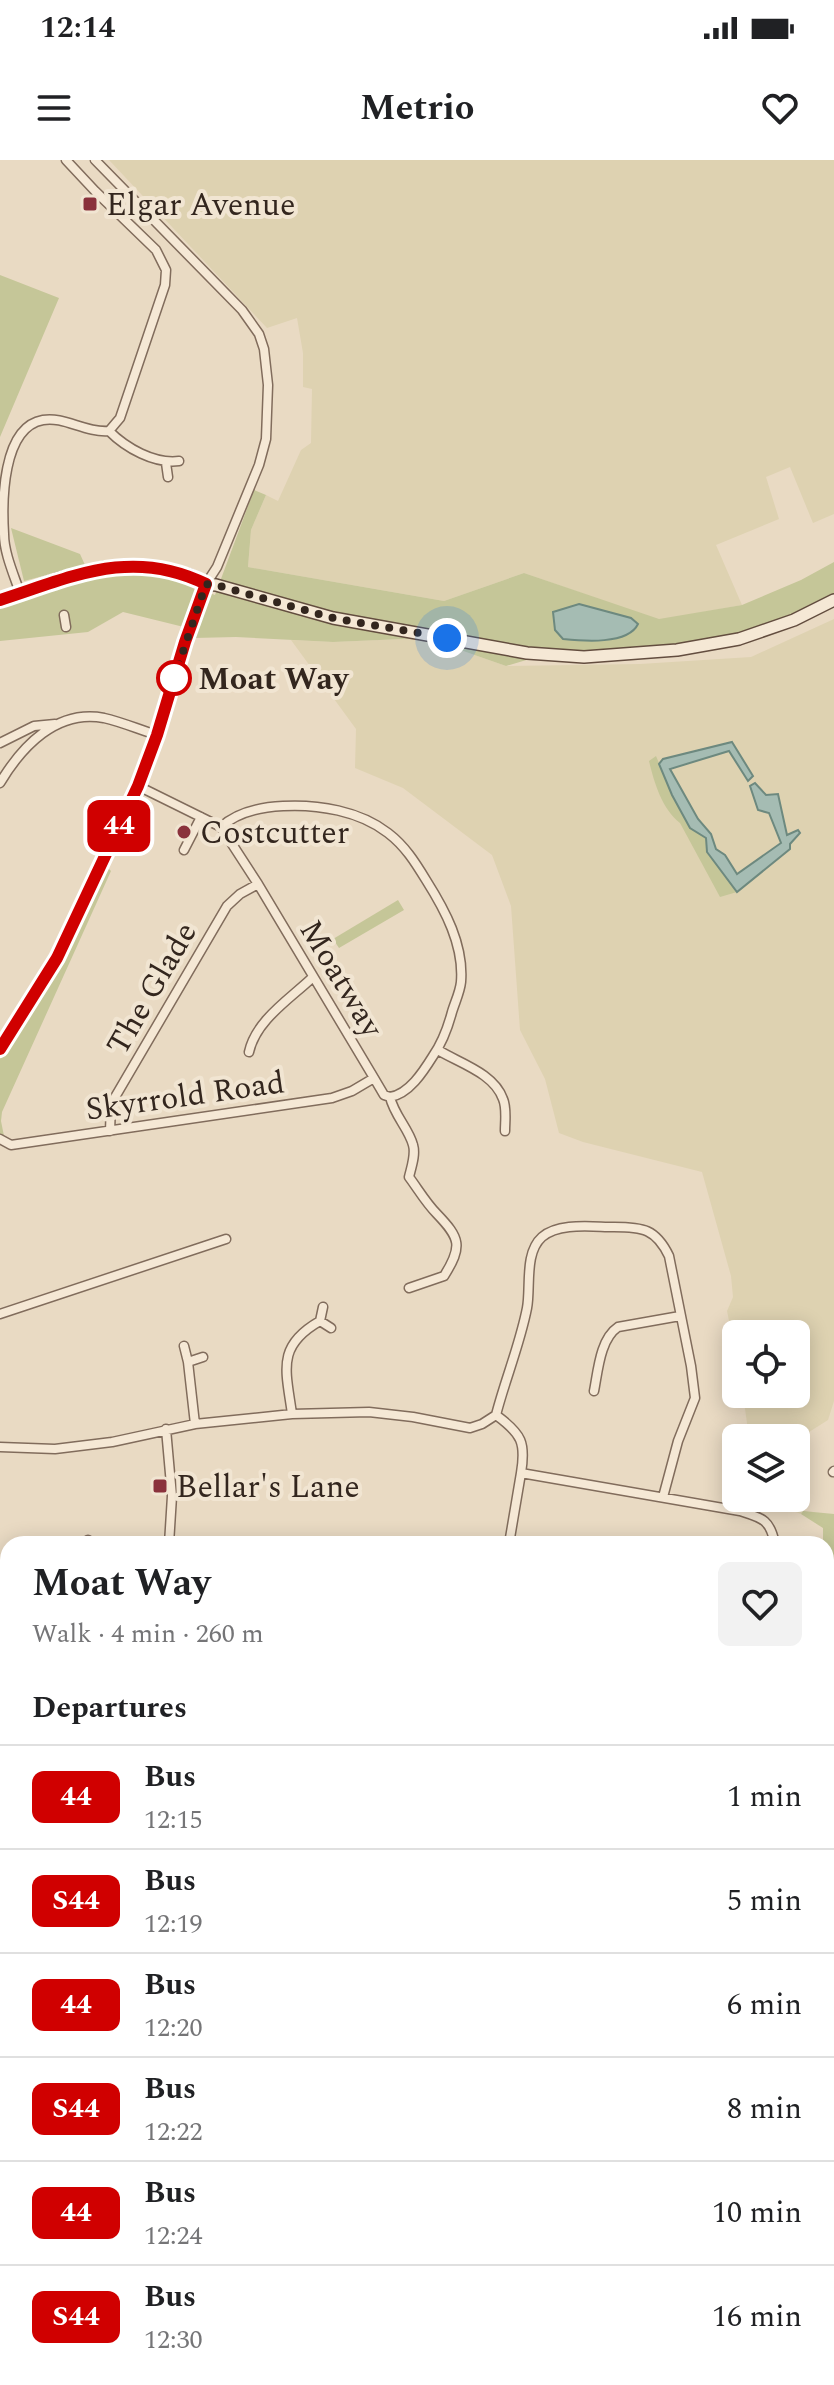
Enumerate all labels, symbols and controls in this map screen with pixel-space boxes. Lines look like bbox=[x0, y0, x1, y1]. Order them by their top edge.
text: 12:14 bbox=[40, 5, 115, 51]
text: Metrio bbox=[360, 81, 474, 136]
icon: menu bbox=[32, 86, 76, 130]
icon: heart bbox=[758, 86, 802, 130]
place label: Elgar Avenue bbox=[106, 181, 295, 230]
marker: Elgar Avenue bbox=[81, 195, 99, 213]
your location bbox=[427, 618, 467, 658]
place label: Moat Way bbox=[198, 655, 350, 704]
marker: Moat Way bbox=[157, 661, 191, 695]
line badge: 44 bbox=[83, 800, 155, 852]
text: 44 bbox=[103, 804, 135, 847]
place label: Costcutter bbox=[200, 809, 349, 858]
marker: Costcutter bbox=[175, 823, 193, 841]
street label: Moatway bbox=[286, 910, 396, 1049]
street label: The Glade bbox=[94, 913, 210, 1065]
street label: Skyrrold Road bbox=[83, 1058, 288, 1135]
map controls bbox=[722, 1320, 810, 1512]
button: locate bbox=[722, 1320, 810, 1408]
button: layers bbox=[722, 1424, 810, 1512]
place label: Bellar's Lane bbox=[176, 1463, 360, 1512]
marker: Bellar's Lane bbox=[151, 1477, 169, 1495]
text: Moat Way bbox=[32, 1555, 210, 1613]
button: heart bbox=[718, 1562, 802, 1646]
text: Walk · 4 min · 260 m bbox=[32, 1614, 264, 1654]
text: Departures bbox=[32, 1685, 187, 1731]
text: Bus bbox=[144, 1754, 196, 1800]
text: 1 min bbox=[727, 1774, 802, 1820]
text: 44 bbox=[60, 1775, 92, 1818]
text: 12:15 bbox=[144, 1800, 203, 1840]
text: Bus bbox=[144, 1858, 196, 1904]
text: 5 min bbox=[727, 1878, 802, 1924]
text: S44 bbox=[52, 1879, 100, 1922]
text: 12:19 bbox=[144, 1904, 203, 1944]
text: Bus bbox=[144, 1962, 196, 2008]
text: 6 min bbox=[727, 1982, 802, 2028]
text: 44 bbox=[60, 1983, 92, 2026]
text: 12:20 bbox=[144, 2008, 203, 2048]
text: Bus bbox=[144, 2066, 196, 2112]
text: 8 min bbox=[727, 2086, 802, 2132]
text: S44 bbox=[52, 2087, 100, 2130]
text: 12:22 bbox=[144, 2112, 203, 2152]
text: Bus bbox=[144, 2170, 196, 2216]
text: 10 min bbox=[712, 2190, 802, 2236]
text: 44 bbox=[60, 2191, 92, 2234]
text: 12:24 bbox=[144, 2216, 203, 2256]
text: Bus bbox=[144, 2274, 196, 2320]
text: 16 min bbox=[712, 2294, 802, 2340]
text: S44 bbox=[52, 2295, 100, 2338]
text: 12:30 bbox=[144, 2320, 203, 2360]

